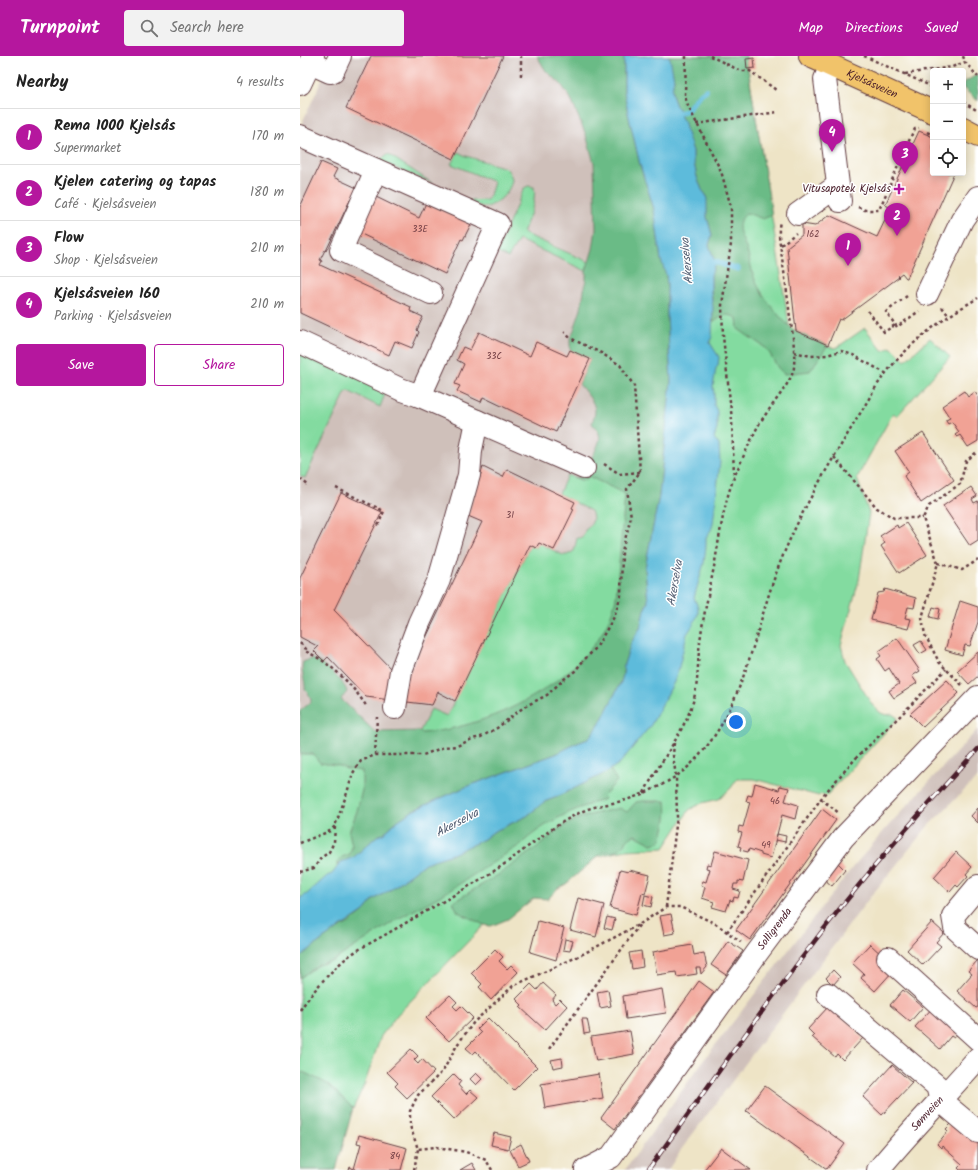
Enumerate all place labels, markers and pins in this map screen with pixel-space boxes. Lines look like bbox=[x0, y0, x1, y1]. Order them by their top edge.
pin: 4 bbox=[819, 119, 845, 152]
pin: 3 bbox=[892, 141, 918, 174]
place label: Vitusapotek Kjelsås bbox=[803, 180, 891, 198]
marker: Vitusapotek Kjelsås bbox=[894, 184, 904, 194]
pin: 2 bbox=[884, 203, 910, 236]
pin: 1 bbox=[835, 233, 861, 266]

